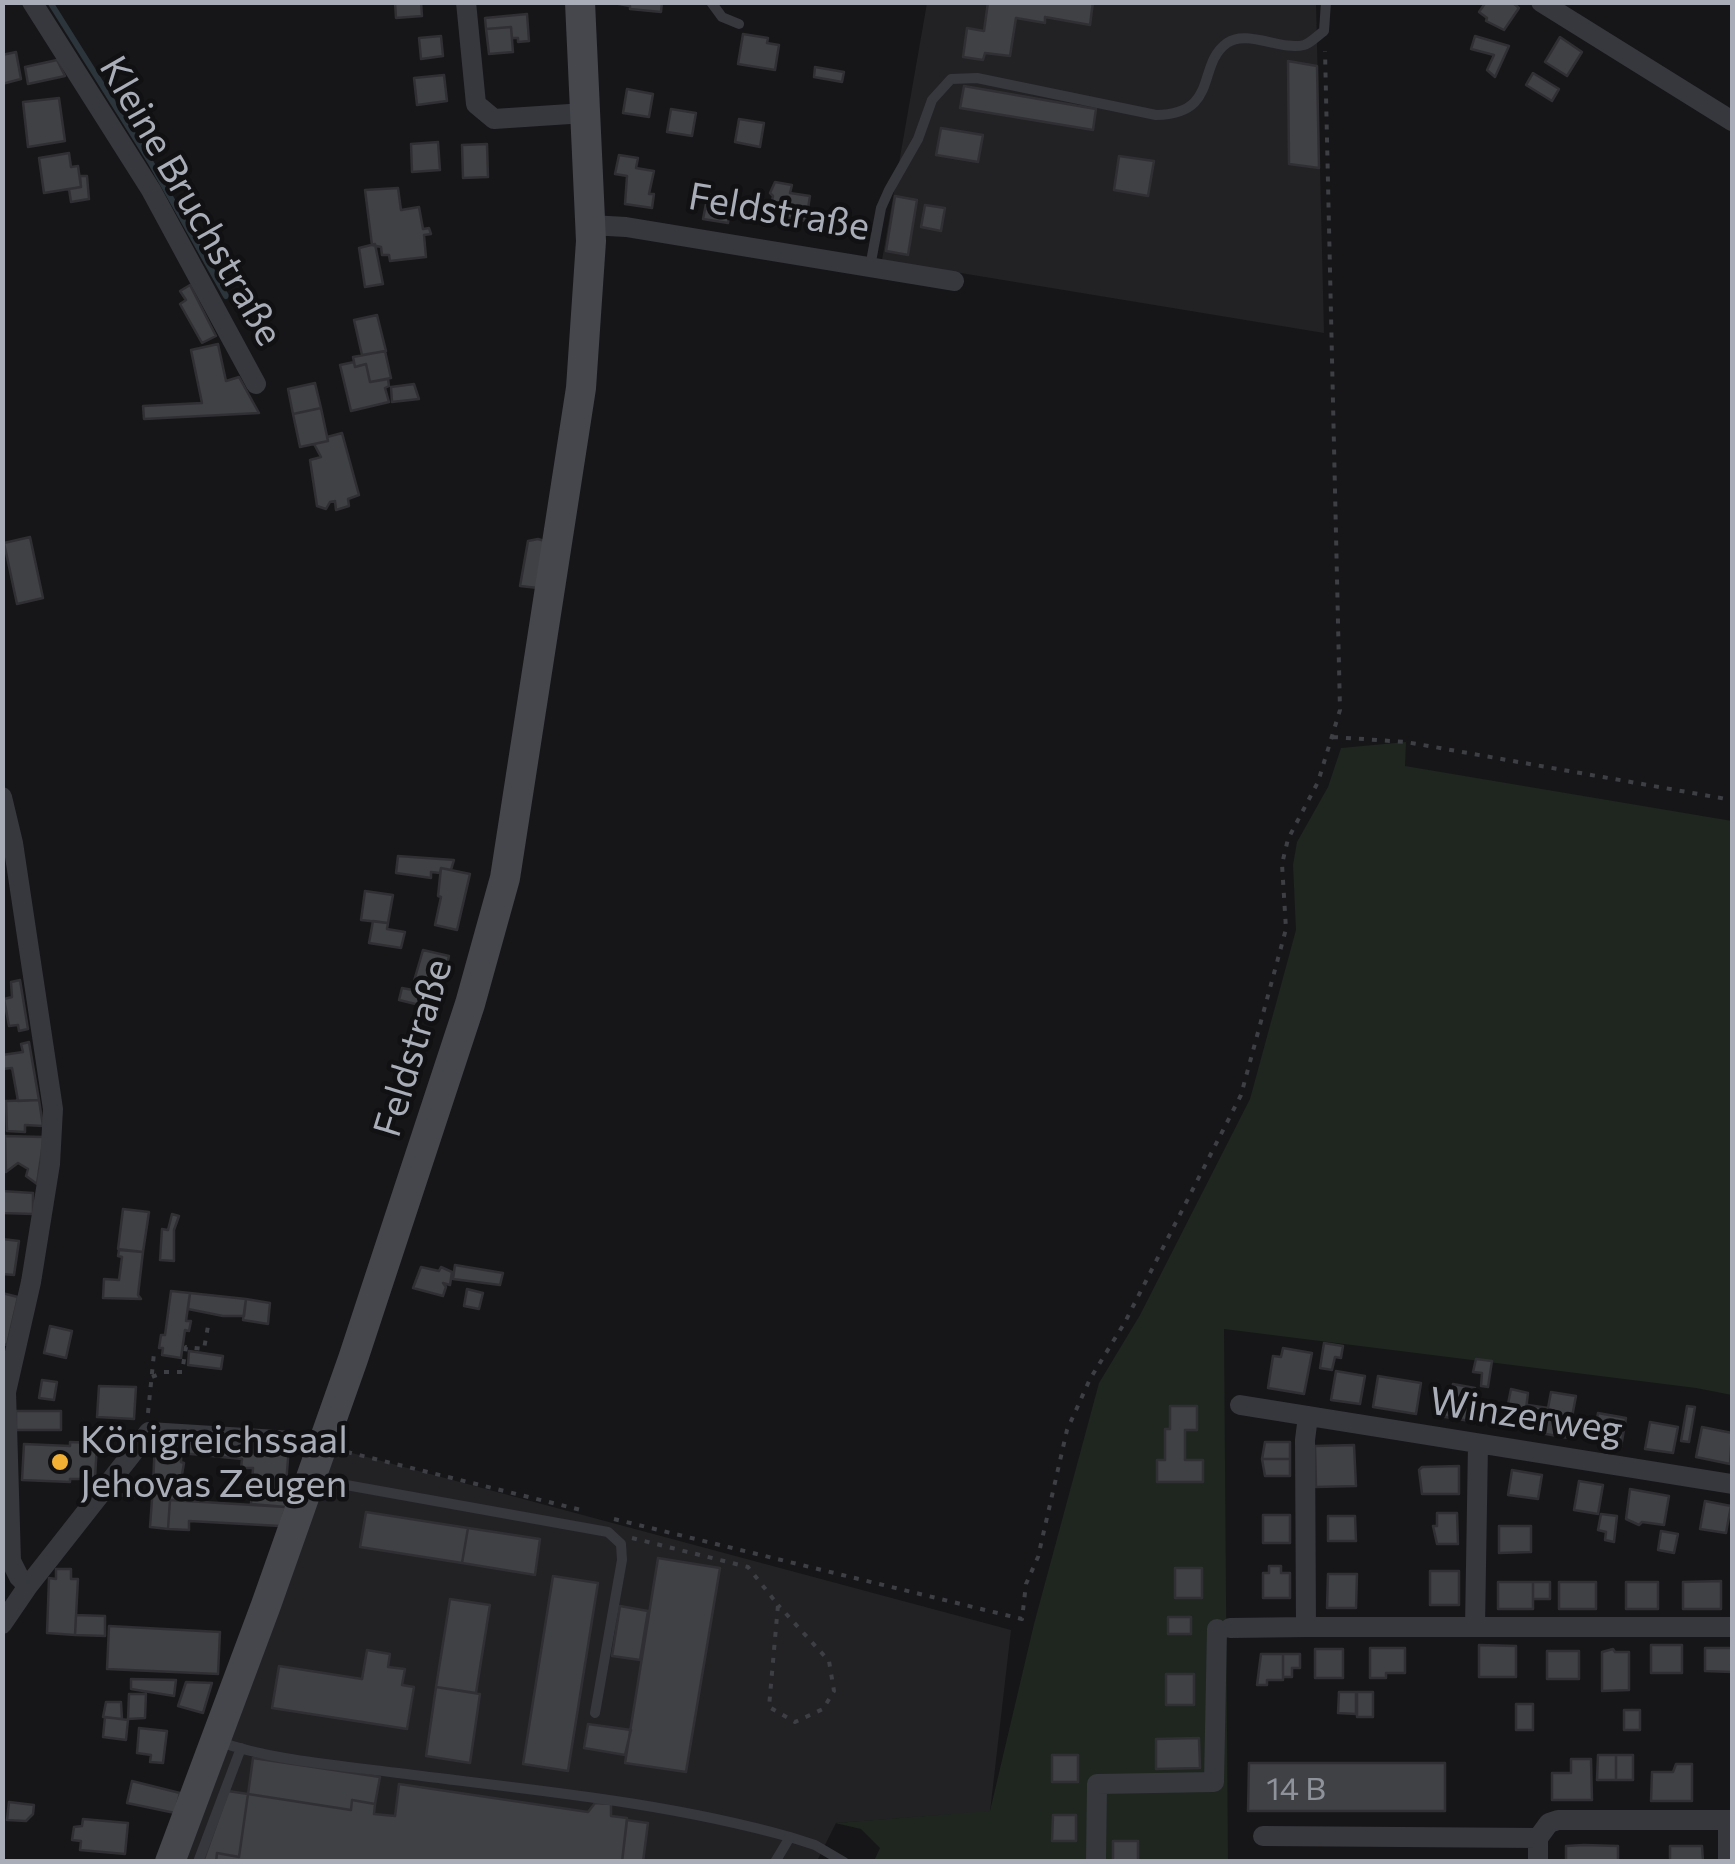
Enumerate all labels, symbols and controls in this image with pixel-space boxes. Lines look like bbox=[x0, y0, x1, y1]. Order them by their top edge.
street label: Kleine Bruchstraße bbox=[90, 48, 292, 354]
street label: Feldstraße bbox=[685, 174, 873, 250]
street label: Feldstraße bbox=[364, 954, 462, 1142]
street label: Winzerweg bbox=[1426, 1378, 1626, 1454]
place label: Königreichssaal Jehovas Zeugen bbox=[80, 1417, 348, 1506]
marker: Königreichssaal Jehovas Zeugen bbox=[49, 1451, 71, 1473]
house number: 14 B bbox=[1266, 1770, 1326, 1808]

